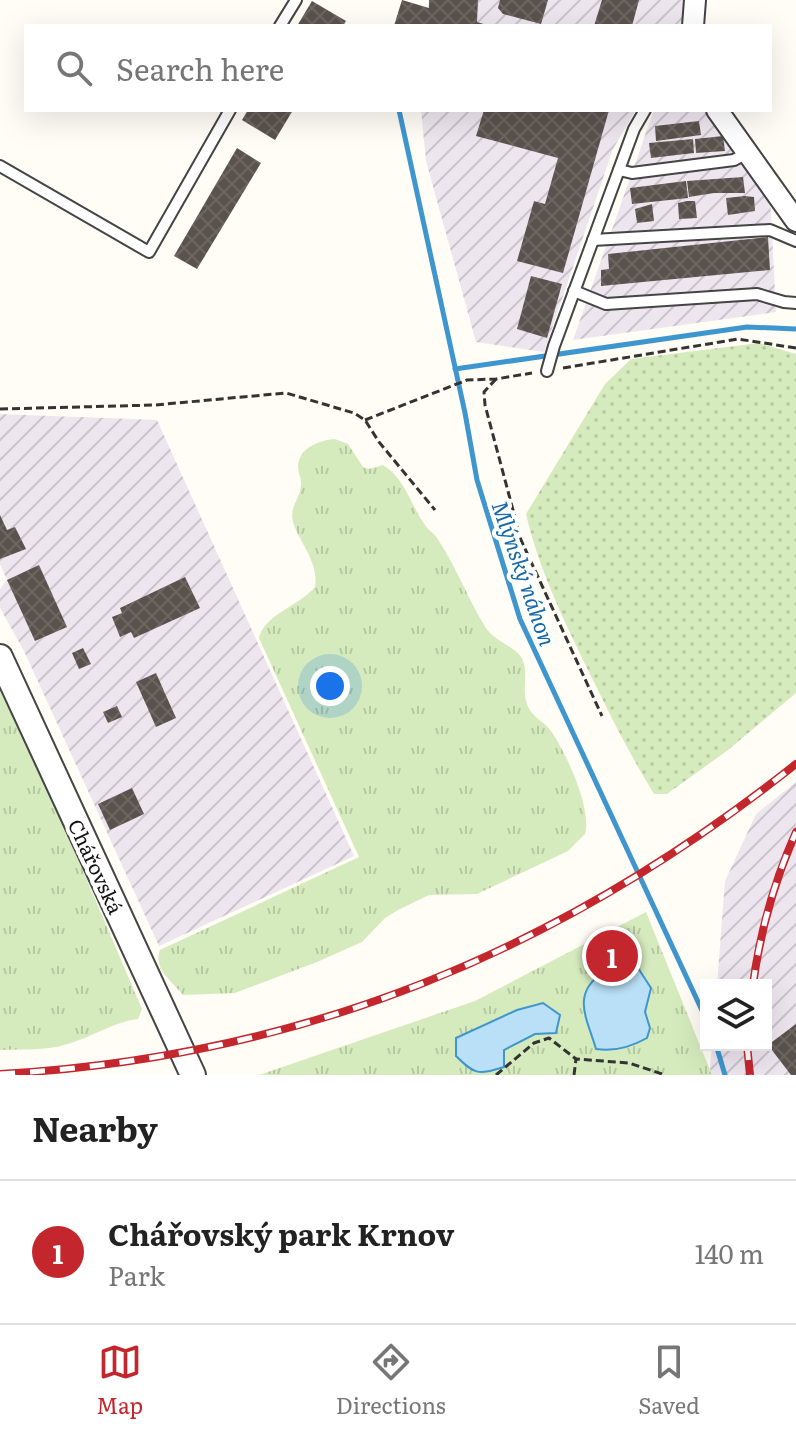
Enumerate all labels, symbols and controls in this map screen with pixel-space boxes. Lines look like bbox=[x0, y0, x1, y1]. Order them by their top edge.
search box bbox=[24, 24, 772, 112]
icon: search bbox=[52, 46, 96, 90]
text: Search here bbox=[116, 46, 284, 90]
water label: Mlýnský náhon bbox=[485, 496, 565, 650]
your location bbox=[310, 666, 350, 706]
street label: Chářovská bbox=[62, 814, 132, 919]
pin: 1 bbox=[586, 926, 638, 986]
map controls bbox=[700, 979, 772, 1051]
button: layers bbox=[700, 979, 772, 1051]
text: Nearby bbox=[32, 1102, 158, 1152]
text: Chářovský park Krnov bbox=[108, 1211, 454, 1255]
text: 1 bbox=[53, 1233, 63, 1272]
text: 140 m bbox=[695, 1233, 764, 1272]
text: Park bbox=[108, 1255, 165, 1294]
tab: Map bbox=[96, 1340, 143, 1421]
tab: Directions bbox=[336, 1340, 446, 1421]
tab: Saved bbox=[638, 1340, 700, 1421]

